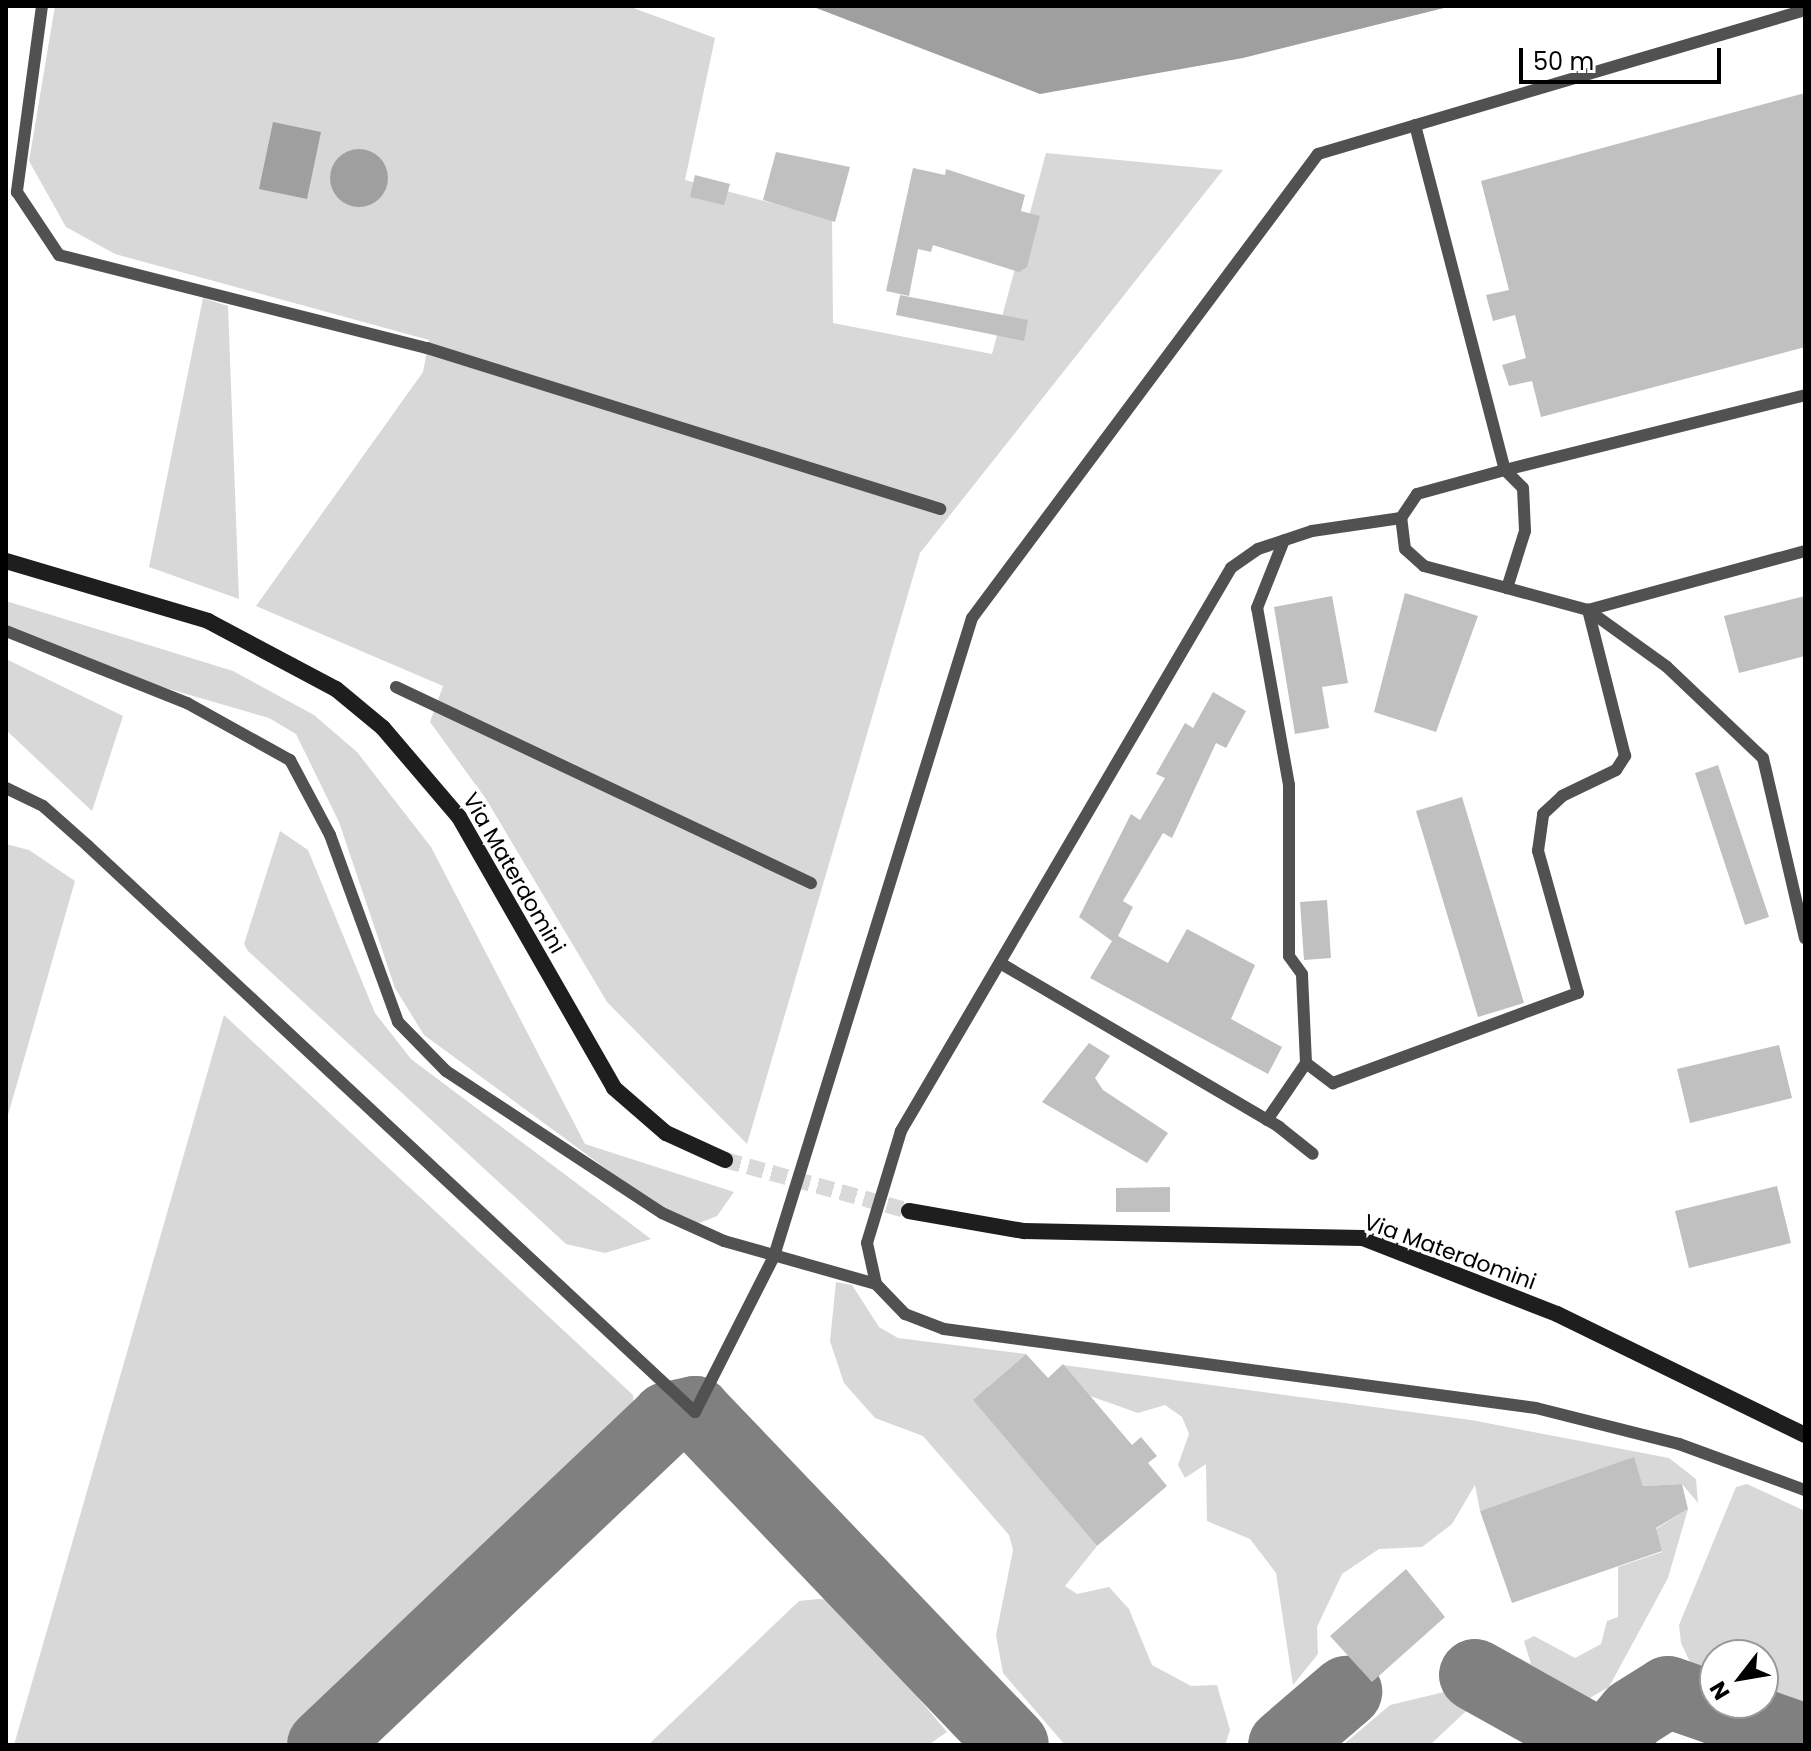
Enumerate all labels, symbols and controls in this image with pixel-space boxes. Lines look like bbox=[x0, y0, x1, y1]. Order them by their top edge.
scale bar bbox=[1523, 32, 1725, 82]
text: 50 m bbox=[1533, 45, 1594, 78]
street label: Via Materdomini bbox=[457, 788, 571, 958]
street label: Via Materdomini bbox=[1360, 1209, 1540, 1295]
north arrow bbox=[1699, 1639, 1779, 1719]
text: N bbox=[1702, 1676, 1737, 1706]

